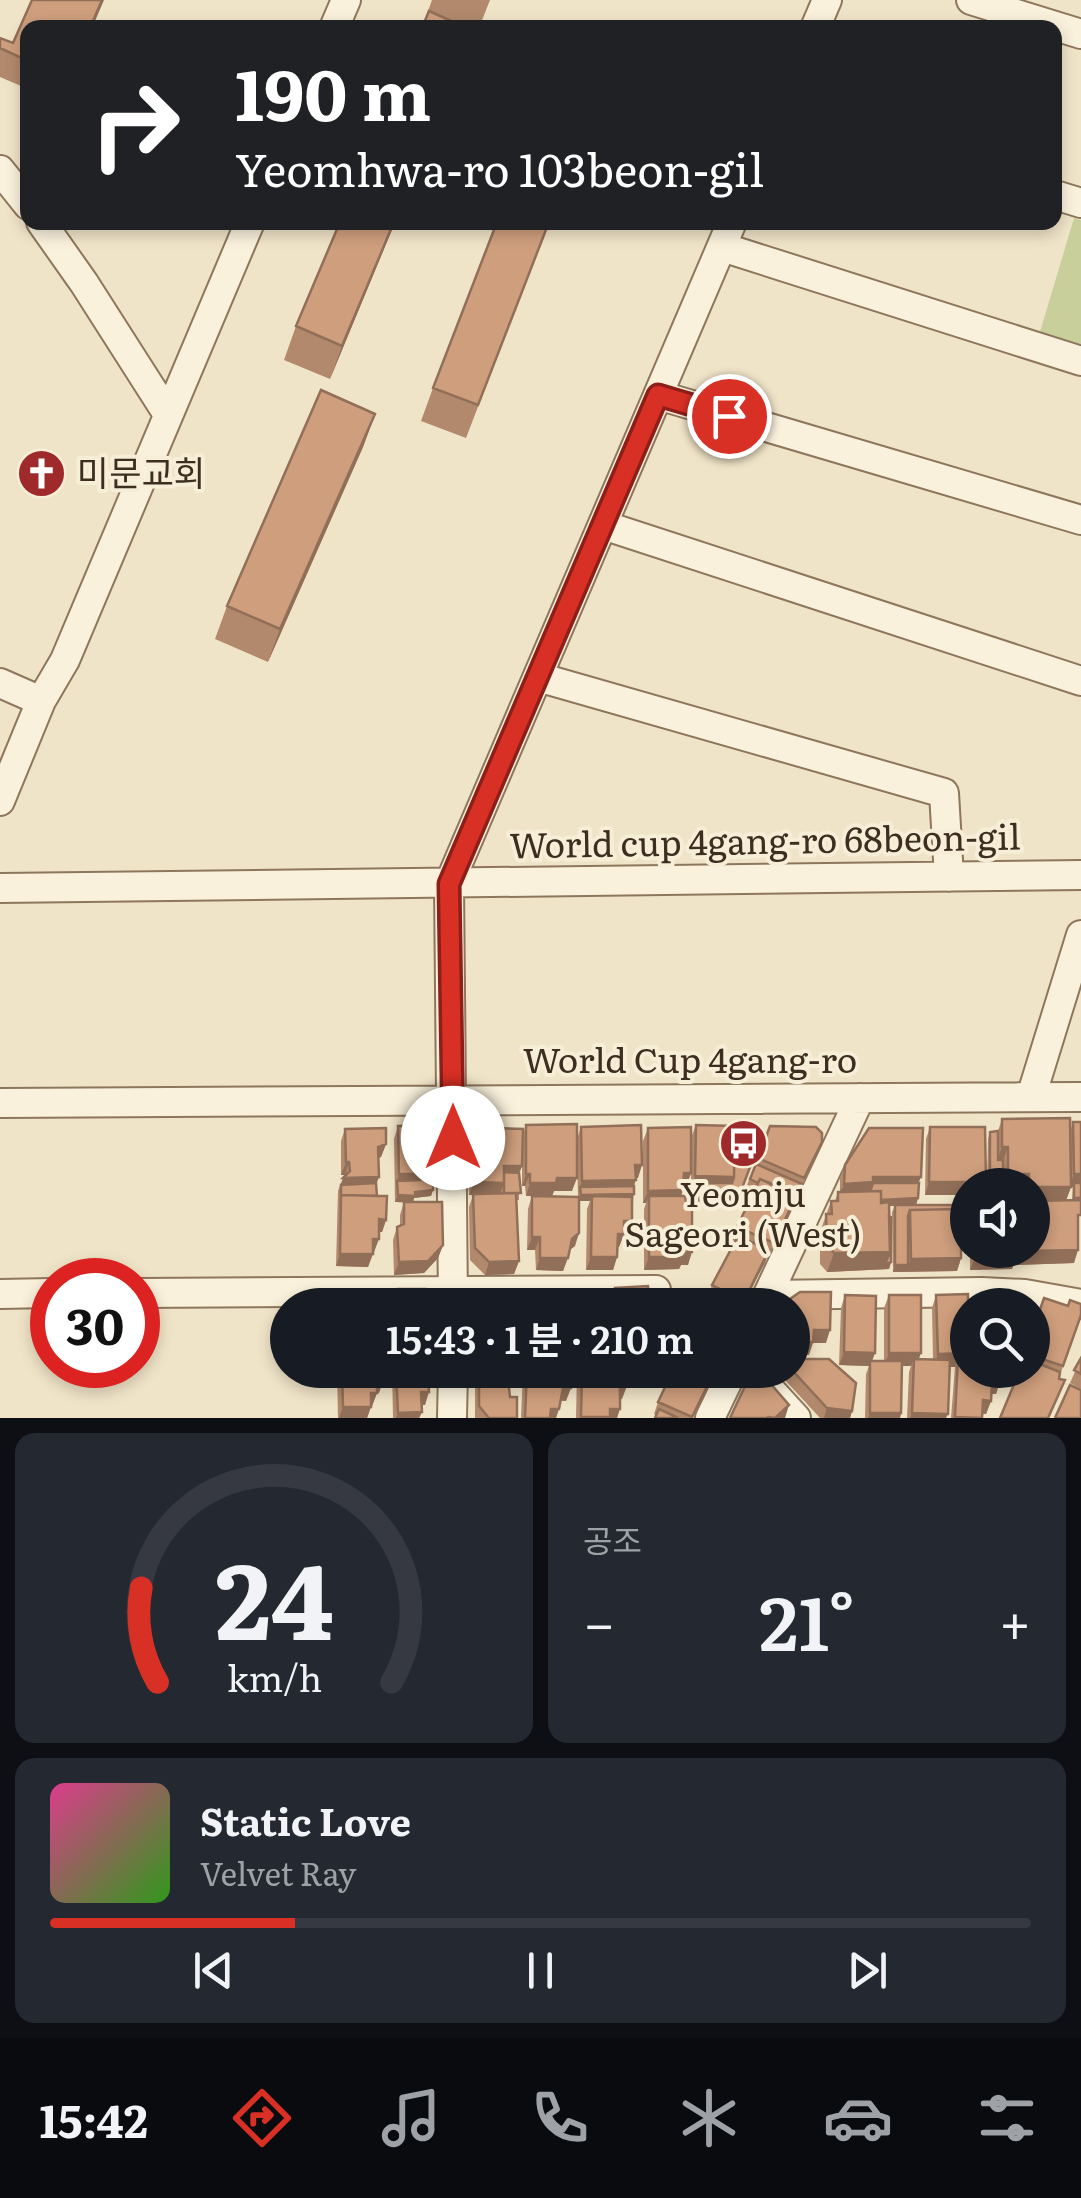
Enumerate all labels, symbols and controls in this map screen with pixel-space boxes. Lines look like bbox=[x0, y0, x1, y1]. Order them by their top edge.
text: 190 m bbox=[235, 39, 431, 143]
icon: right bbox=[70, 60, 200, 190]
text: Yeomhwa-ro 103beon-gil bbox=[235, 134, 764, 201]
pin bbox=[687, 374, 772, 459]
icon: arrive bbox=[702, 389, 757, 444]
place label: 미문교회 bbox=[77, 445, 206, 497]
church icon: 미문교회 bbox=[16, 448, 68, 500]
street label: World cup 4gang-ro 68beon-gil bbox=[509, 809, 1021, 869]
street label: World Cup 4gang-ro bbox=[523, 1032, 857, 1084]
position arrow bbox=[401, 1086, 505, 1190]
bus stop icon: Yeomju Sageori (West) bbox=[717, 1117, 769, 1169]
place label: Yeomju Sageori (West) bbox=[624, 1166, 862, 1258]
map controls bbox=[950, 1168, 1050, 1388]
button: sound bbox=[950, 1168, 1050, 1268]
speed limit sign: 30 bbox=[30, 1258, 160, 1388]
button: search bbox=[950, 1288, 1050, 1388]
text: 15:43 · 1 분 · 210 m bbox=[386, 1309, 694, 1366]
text: 공조 bbox=[583, 1515, 642, 1563]
text: 24 bbox=[215, 1518, 333, 1672]
text: 21° bbox=[759, 1563, 855, 1674]
text: − bbox=[583, 1579, 615, 1661]
text: + bbox=[999, 1579, 1031, 1661]
text: km/h bbox=[226, 1650, 322, 1703]
text: Static Love bbox=[200, 1791, 411, 1848]
text: Velvet Ray bbox=[200, 1848, 356, 1896]
icon: previous bbox=[186, 1943, 241, 1998]
icon: pause bbox=[513, 1943, 568, 1998]
icon: next bbox=[840, 1943, 895, 1998]
icon: directions bbox=[227, 2083, 297, 2153]
icon: music bbox=[376, 2083, 446, 2153]
icon: phone bbox=[525, 2083, 595, 2153]
icon: climate bbox=[674, 2083, 744, 2153]
icon: car bbox=[823, 2083, 893, 2153]
icon: filters bbox=[972, 2083, 1042, 2153]
text: 15:42 bbox=[39, 2085, 148, 2152]

